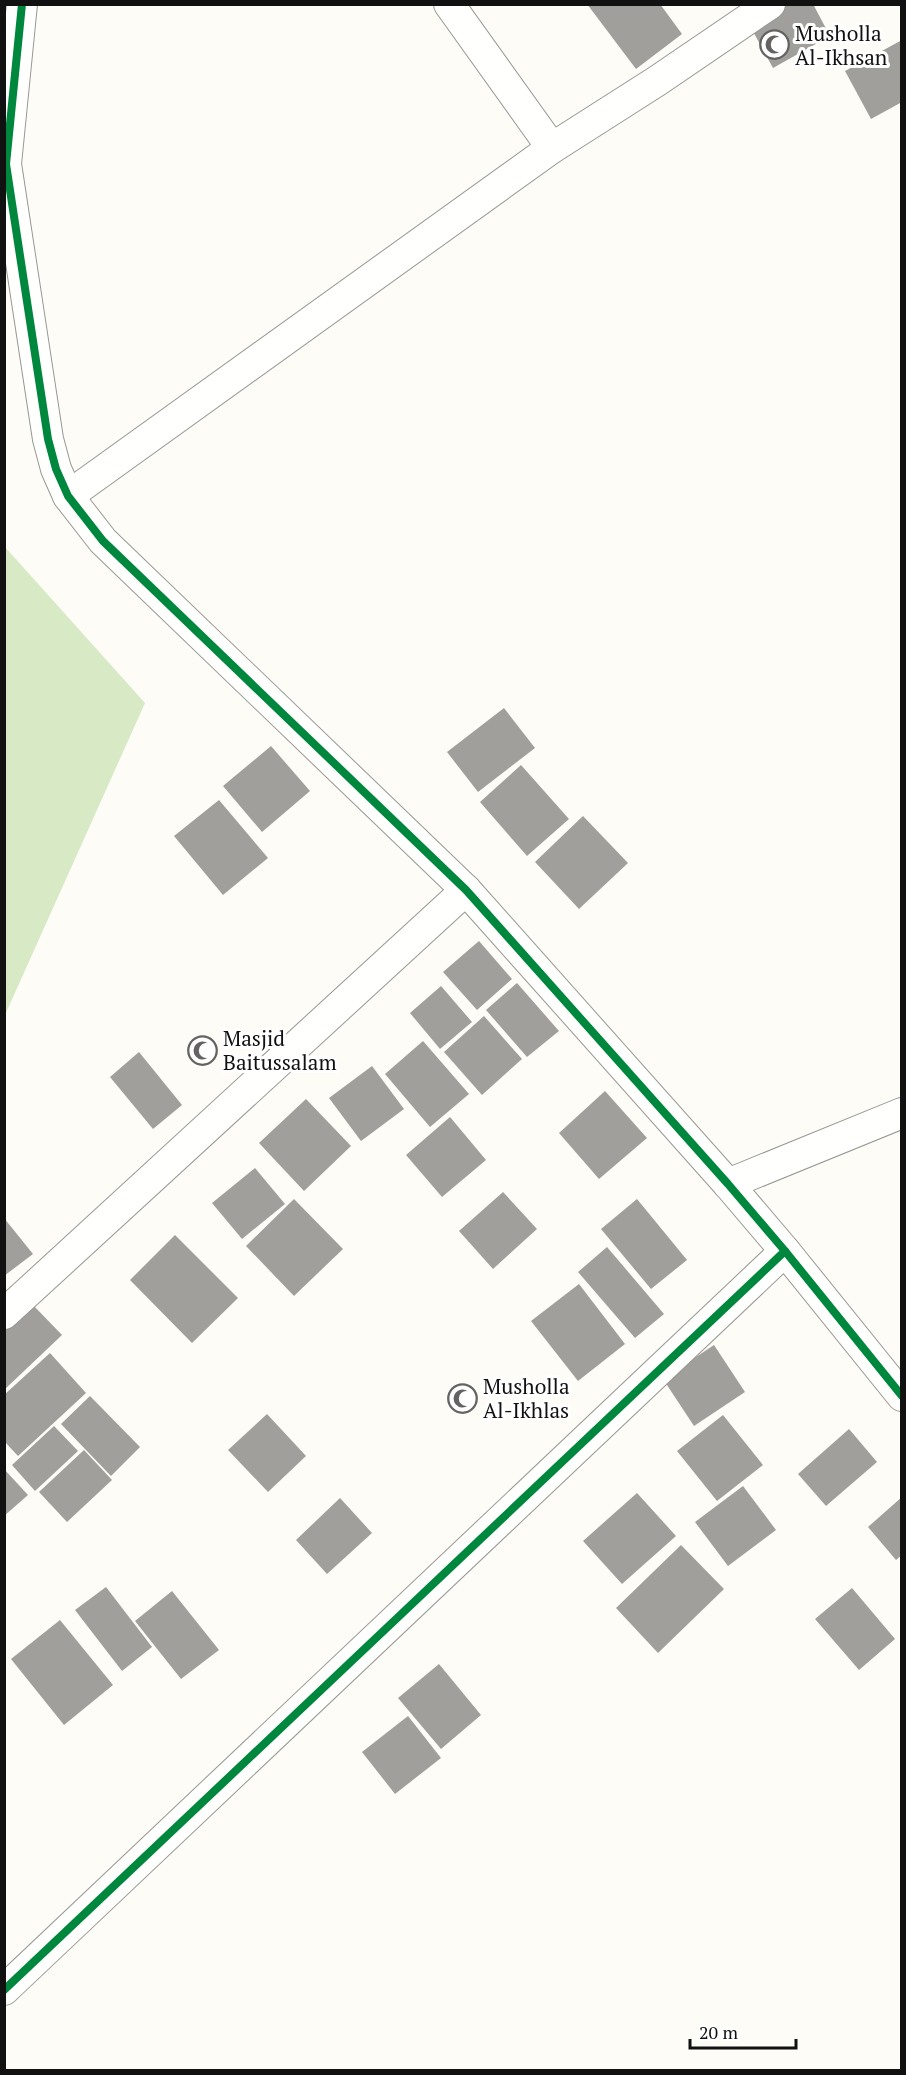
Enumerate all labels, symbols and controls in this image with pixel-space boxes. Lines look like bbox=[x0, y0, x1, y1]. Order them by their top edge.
place label: Musholla Al-Ikhsan bbox=[795, 19, 888, 71]
mosque icon: Musholla Al-Ikhsan bbox=[758, 29, 790, 61]
place label: Masjid Baitussalam bbox=[223, 1024, 337, 1076]
mosque icon: Masjid Baitussalam bbox=[186, 1034, 218, 1066]
place label: Musholla Al-Ikhlas bbox=[483, 1372, 570, 1424]
mosque icon: Musholla Al-Ikhlas bbox=[446, 1382, 478, 1414]
scale bar bbox=[690, 2012, 796, 2050]
text: 20 m bbox=[699, 2020, 739, 2044]

